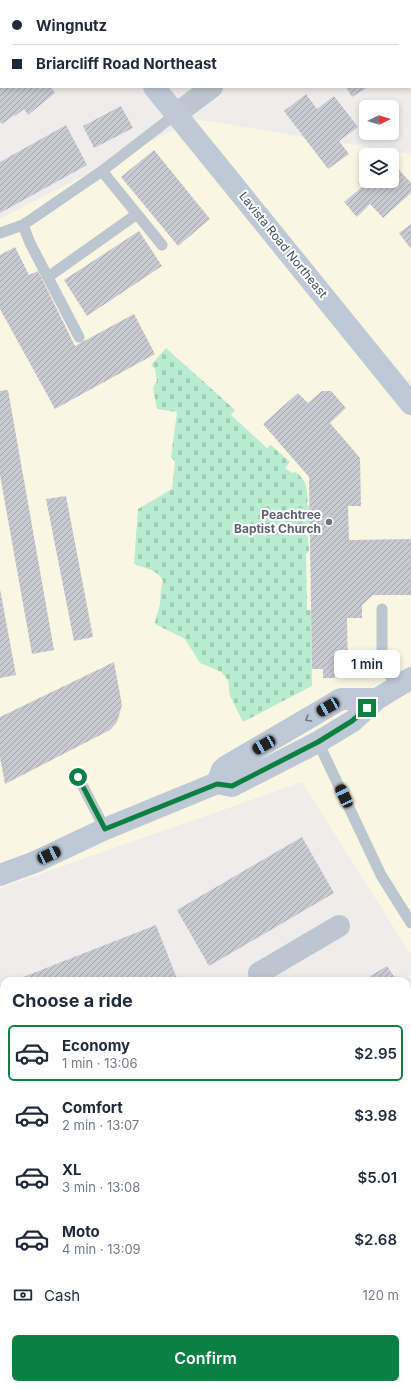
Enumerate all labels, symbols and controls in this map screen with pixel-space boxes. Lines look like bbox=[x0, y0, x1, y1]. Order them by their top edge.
text: Wingnutz bbox=[36, 16, 107, 35]
text: Briarcliff Road Northeast bbox=[36, 54, 217, 73]
north arrow bbox=[359, 100, 399, 140]
map controls bbox=[359, 100, 399, 188]
button: layers bbox=[359, 148, 399, 188]
street label: Lavista Road Northeast bbox=[236, 189, 331, 301]
place label: Peachtree Baptist Church bbox=[234, 507, 321, 536]
marker: Peachtree Baptist Church bbox=[324, 517, 334, 527]
callout: 1 min bbox=[334, 650, 400, 678]
text: 1 min bbox=[351, 656, 383, 672]
car bbox=[315, 696, 341, 718]
route end bbox=[358, 699, 376, 717]
one-way arrow bbox=[305, 715, 312, 722]
car bbox=[251, 734, 277, 756]
route start bbox=[69, 768, 87, 786]
car bbox=[333, 783, 355, 809]
car bbox=[36, 844, 62, 866]
text: Choose a ride bbox=[12, 990, 133, 1011]
icon: car bbox=[14, 1035, 50, 1071]
text: Economy bbox=[62, 1036, 130, 1055]
text: $2.95 bbox=[354, 1044, 397, 1063]
text: 1 min · 13:06 bbox=[62, 1055, 138, 1071]
icon: car bbox=[14, 1097, 50, 1133]
text: Comfort bbox=[62, 1098, 123, 1117]
text: $3.98 bbox=[354, 1106, 397, 1125]
text: 2 min · 13:07 bbox=[62, 1117, 139, 1133]
icon: car bbox=[14, 1159, 50, 1195]
text: XL bbox=[62, 1160, 82, 1179]
text: $5.01 bbox=[358, 1168, 397, 1187]
text: 3 min · 13:08 bbox=[62, 1179, 140, 1195]
icon: car bbox=[14, 1221, 50, 1257]
text: Moto bbox=[62, 1222, 100, 1241]
text: $2.68 bbox=[354, 1230, 397, 1249]
text: 4 min · 13:09 bbox=[62, 1241, 141, 1257]
icon: cash bbox=[12, 1284, 34, 1306]
text: Cash bbox=[44, 1286, 80, 1305]
text: 120 m bbox=[363, 1287, 399, 1303]
button: Confirm bbox=[12, 1335, 399, 1381]

